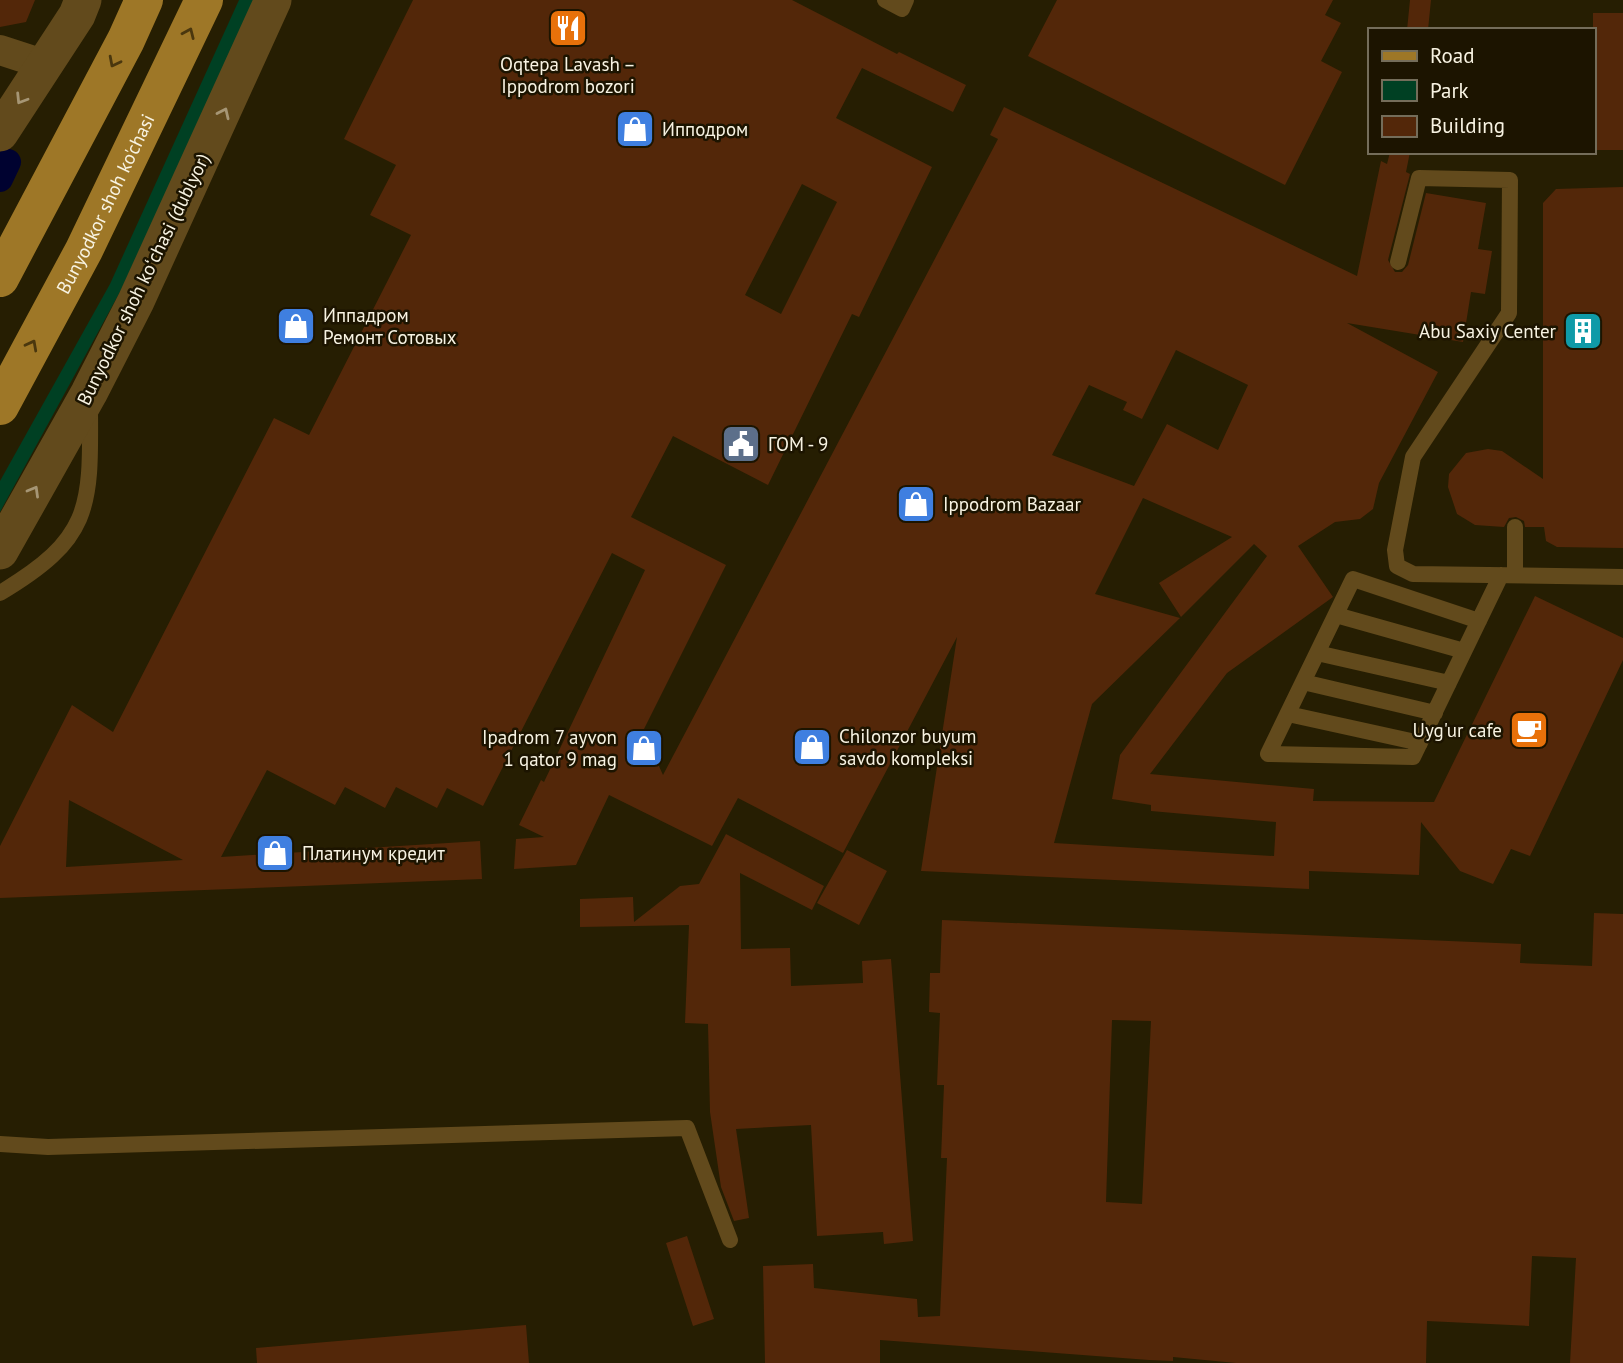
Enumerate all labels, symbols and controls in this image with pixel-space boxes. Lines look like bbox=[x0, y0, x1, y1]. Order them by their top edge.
restaurant icon: Oqtepa Lavash – Ippodrom bozori bbox=[547, 7, 589, 49]
one-way arrow bbox=[181, 27, 195, 40]
legend bbox=[1368, 28, 1595, 154]
text: Road bbox=[1430, 42, 1474, 69]
place label: Oqtepa Lavash – Ippodrom bozori bbox=[500, 52, 636, 98]
one-way arrow bbox=[109, 55, 123, 67]
text: Park bbox=[1430, 77, 1469, 104]
one-way arrow bbox=[17, 92, 30, 105]
one-way arrow bbox=[215, 108, 229, 120]
shop icon: Ипподром bbox=[614, 108, 656, 150]
street label: Bunyodkor shoh ko'chasi bbox=[51, 110, 160, 298]
text: Building bbox=[1430, 112, 1505, 139]
place label: Ипподром bbox=[662, 117, 748, 141]
street label: Bunyodkor shoh koʻchasi (dublyor) bbox=[71, 149, 215, 409]
place label: Иппадром Ремонт Сотовых bbox=[323, 303, 457, 349]
shop icon: Иппадром Ремонт Сотовых bbox=[275, 305, 317, 347]
building icon: Abu Saxiy Center bbox=[1562, 310, 1604, 352]
place label: Abu Saxiy Center bbox=[1419, 319, 1557, 343]
one-way arrow bbox=[24, 340, 38, 353]
public building icon: ГОМ - 9 bbox=[720, 423, 762, 465]
place label: ГОМ - 9 bbox=[768, 432, 828, 456]
shop icon: Ippodrom Bazaar bbox=[895, 483, 937, 525]
one-way arrow bbox=[26, 486, 39, 499]
place label: Ippodrom Bazaar bbox=[943, 492, 1081, 516]
cafe icon: Uyg'ur cafe bbox=[1508, 709, 1550, 751]
place label: Uyg'ur cafe bbox=[1413, 718, 1502, 742]
place label: Chilonzor buyum savdo kompleksi bbox=[839, 724, 976, 770]
place label: Ipadrom 7 ayvon 1 qator 9 mag bbox=[482, 725, 617, 771]
shop icon: Chilonzor buyum savdo kompleksi bbox=[791, 726, 833, 768]
shop icon: Ipadrom 7 ayvon 1 qator 9 mag bbox=[623, 727, 665, 769]
shop icon: Платинум кредит bbox=[254, 832, 296, 874]
place label: Платинум кредит bbox=[302, 841, 445, 865]

